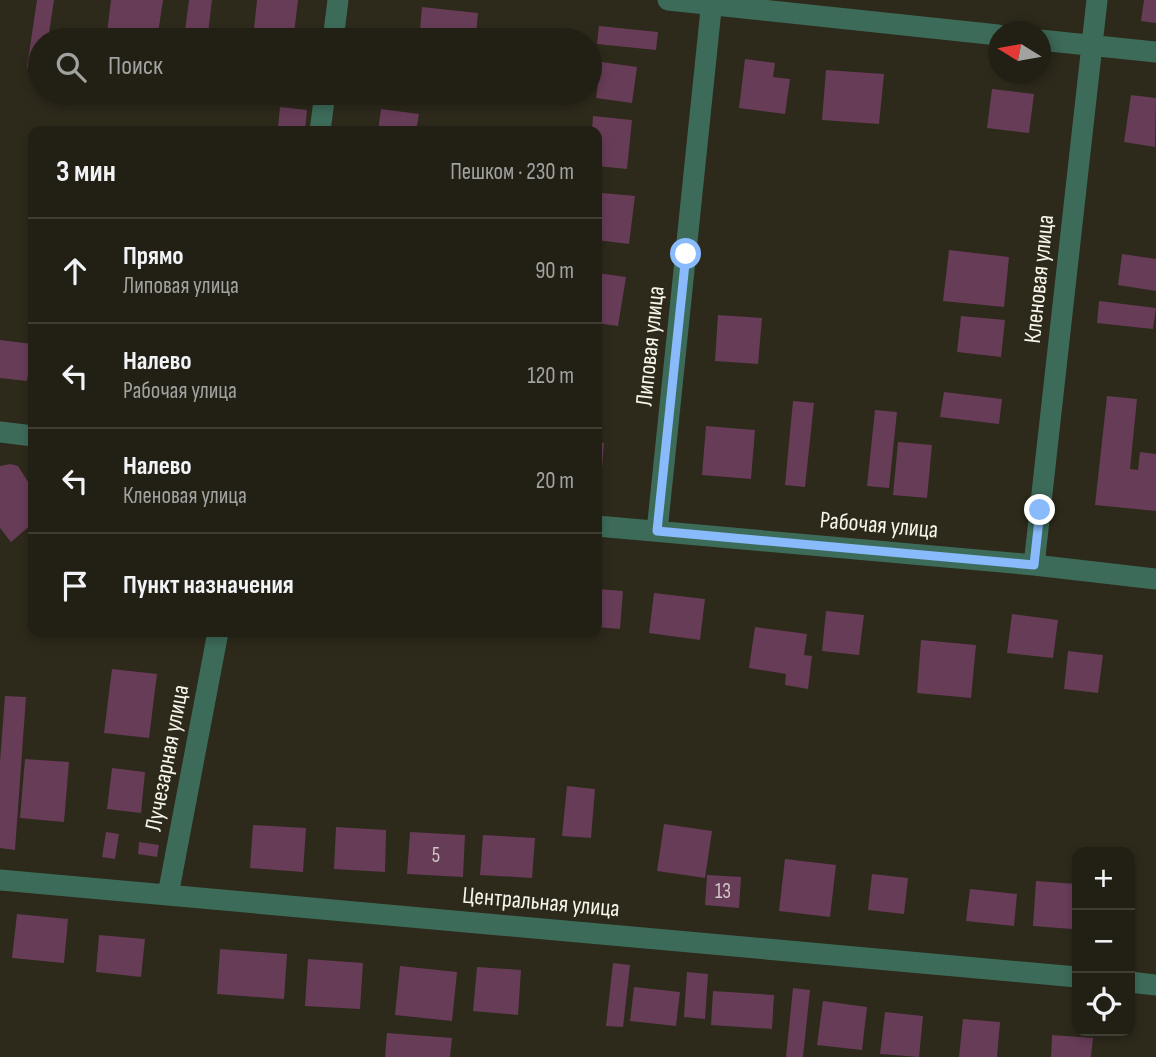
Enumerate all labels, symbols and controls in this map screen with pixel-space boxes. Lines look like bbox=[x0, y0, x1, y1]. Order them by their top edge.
north arrow bbox=[988, 21, 1051, 84]
search box bbox=[28, 28, 602, 105]
icon: search bbox=[52, 48, 90, 86]
text: Поиск bbox=[108, 51, 163, 82]
text: 3 мин bbox=[56, 154, 116, 190]
text: Пешком · 230 m bbox=[450, 158, 574, 186]
street label: Кленовая улица bbox=[1018, 213, 1060, 345]
route start bbox=[670, 238, 701, 269]
text: Прямо bbox=[123, 241, 184, 272]
icon: ahead bbox=[56, 252, 94, 290]
text: 90 m bbox=[535, 257, 574, 285]
text: Липовая улица bbox=[123, 272, 239, 300]
street label: Липовая улица bbox=[629, 284, 671, 408]
text: Налево bbox=[123, 346, 192, 377]
icon: left bbox=[56, 357, 94, 395]
text: 120 m bbox=[528, 362, 574, 390]
text: Рабочая улица bbox=[123, 377, 237, 405]
text: Налево bbox=[123, 451, 192, 482]
icon: left bbox=[56, 462, 94, 500]
text: 20 m bbox=[536, 467, 574, 495]
text: Кленовая улица bbox=[123, 482, 247, 510]
route end bbox=[1024, 494, 1055, 525]
street label: Рабочая улица bbox=[819, 505, 939, 545]
icon: arrive bbox=[56, 567, 94, 605]
text: Пункт назначения bbox=[123, 570, 294, 601]
street label: Лучезарная улица bbox=[139, 682, 195, 834]
house number: 5 bbox=[432, 843, 440, 868]
map controls bbox=[1072, 847, 1135, 1036]
button: + bbox=[1072, 847, 1135, 910]
house number: 13 bbox=[715, 879, 731, 904]
street label: Центральная улица bbox=[461, 881, 621, 923]
button: − bbox=[1072, 910, 1135, 973]
button: locate bbox=[1072, 973, 1135, 1036]

